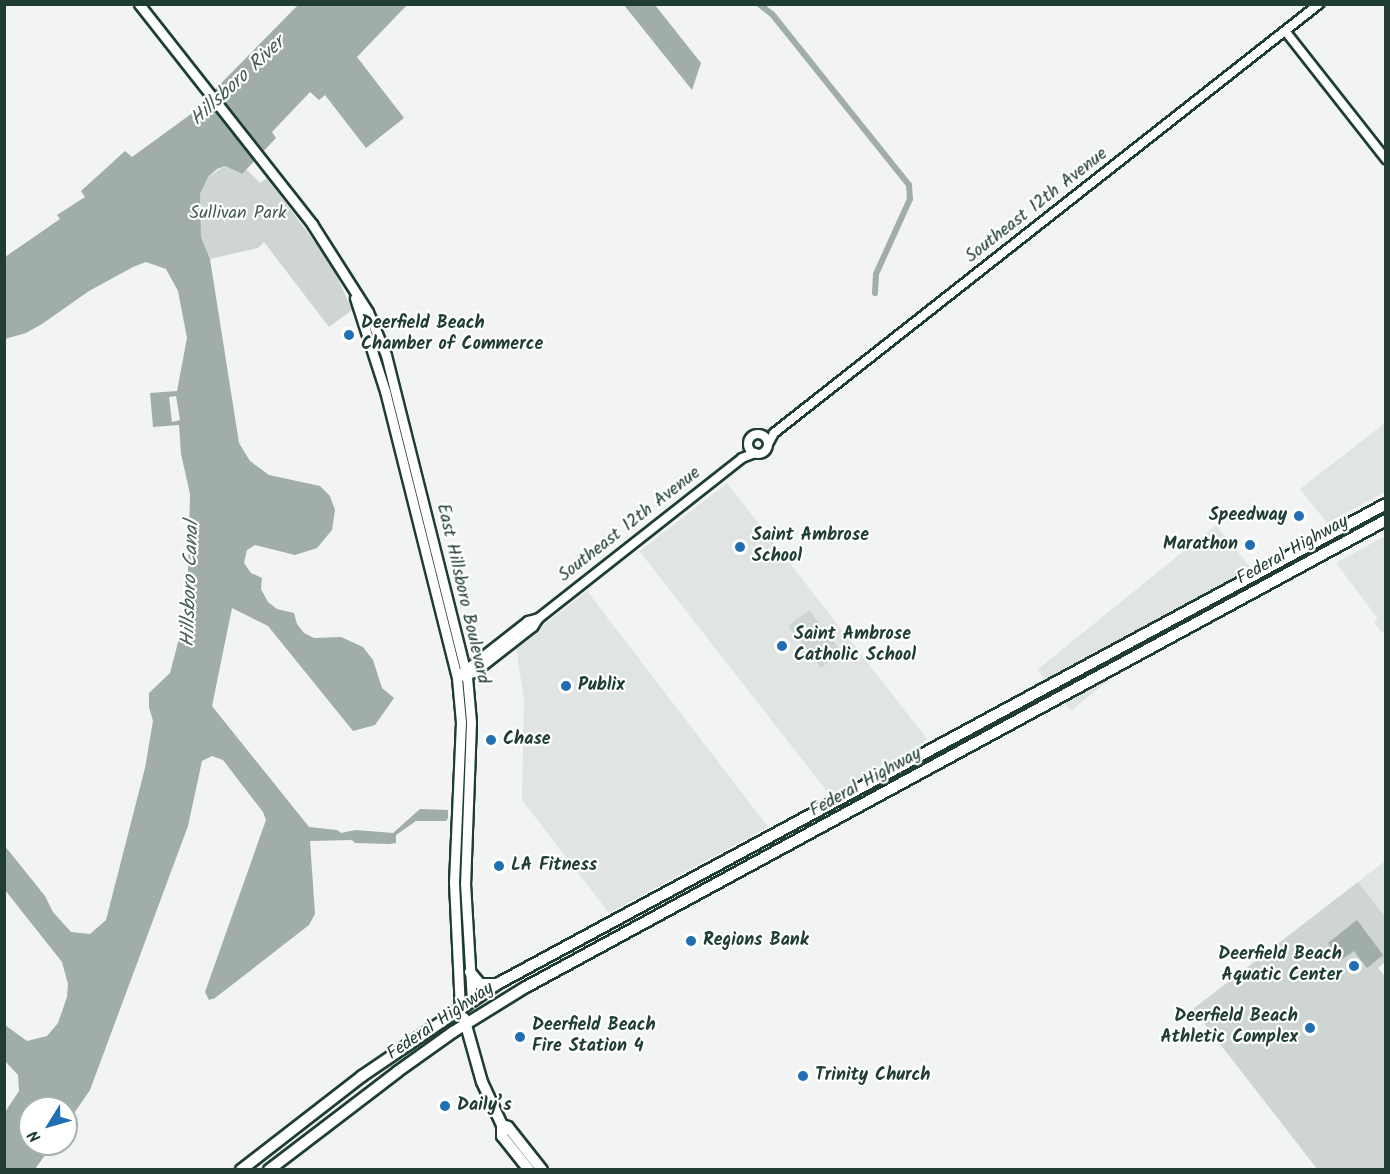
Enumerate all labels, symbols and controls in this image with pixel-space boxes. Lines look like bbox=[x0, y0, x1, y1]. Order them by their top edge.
water label: Hillsboro River bbox=[186, 32, 290, 132]
street label: Southeast 12th Avenue bbox=[962, 144, 1112, 268]
park label: Sullivan Park bbox=[190, 203, 286, 225]
place label: Deerfield Beach Chamber of Commerce bbox=[361, 314, 543, 356]
marker: Deerfield Beach Chamber of Commerce bbox=[342, 328, 356, 342]
street label: Southeast 12th Avenue bbox=[555, 463, 705, 587]
street label: East Hillsboro Boulevard bbox=[431, 502, 493, 686]
place label: Speedway bbox=[1209, 505, 1287, 527]
marker: Speedway bbox=[1292, 509, 1306, 523]
street label: Federal Highway bbox=[1233, 511, 1353, 591]
water label: Hillsboro Canal bbox=[177, 521, 205, 647]
place label: Saint Ambrose School bbox=[752, 526, 869, 568]
place label: Marathon bbox=[1163, 534, 1238, 556]
marker: Marathon bbox=[1243, 538, 1257, 552]
marker: Saint Ambrose School bbox=[733, 540, 747, 554]
place label: Saint Ambrose Catholic School bbox=[794, 625, 916, 668]
marker: Saint Ambrose Catholic School bbox=[775, 639, 789, 653]
place label: Publix bbox=[578, 675, 625, 697]
marker: Publix bbox=[559, 679, 573, 693]
place label: Chase bbox=[503, 729, 551, 751]
marker: Chase bbox=[484, 733, 498, 747]
street label: Federal Highway bbox=[806, 743, 926, 823]
place label: LA Fitness bbox=[511, 855, 597, 877]
marker: LA Fitness bbox=[492, 859, 506, 873]
place label: Regions Bank bbox=[703, 930, 809, 952]
marker: Regions Bank bbox=[684, 934, 698, 948]
place label: Deerfield Beach Aquatic Center bbox=[1218, 945, 1342, 988]
marker: Deerfield Beach Aquatic Center bbox=[1347, 959, 1361, 973]
street label: Federal Highway bbox=[383, 978, 499, 1066]
place label: Deerfield Beach Athletic Complex bbox=[1160, 1007, 1298, 1050]
place label: Deerfield Beach Fire Station 4 bbox=[532, 1016, 656, 1058]
marker: Deerfield Beach Athletic Complex bbox=[1303, 1021, 1317, 1035]
marker: Deerfield Beach Fire Station 4 bbox=[513, 1030, 527, 1044]
place label: Trinity Church bbox=[815, 1065, 930, 1087]
marker: Trinity Church bbox=[796, 1069, 810, 1083]
place label: Daily’s bbox=[457, 1095, 512, 1117]
north arrow bbox=[18, 1096, 78, 1156]
marker: Daily’s bbox=[438, 1099, 452, 1113]
text: N bbox=[22, 1124, 48, 1147]

